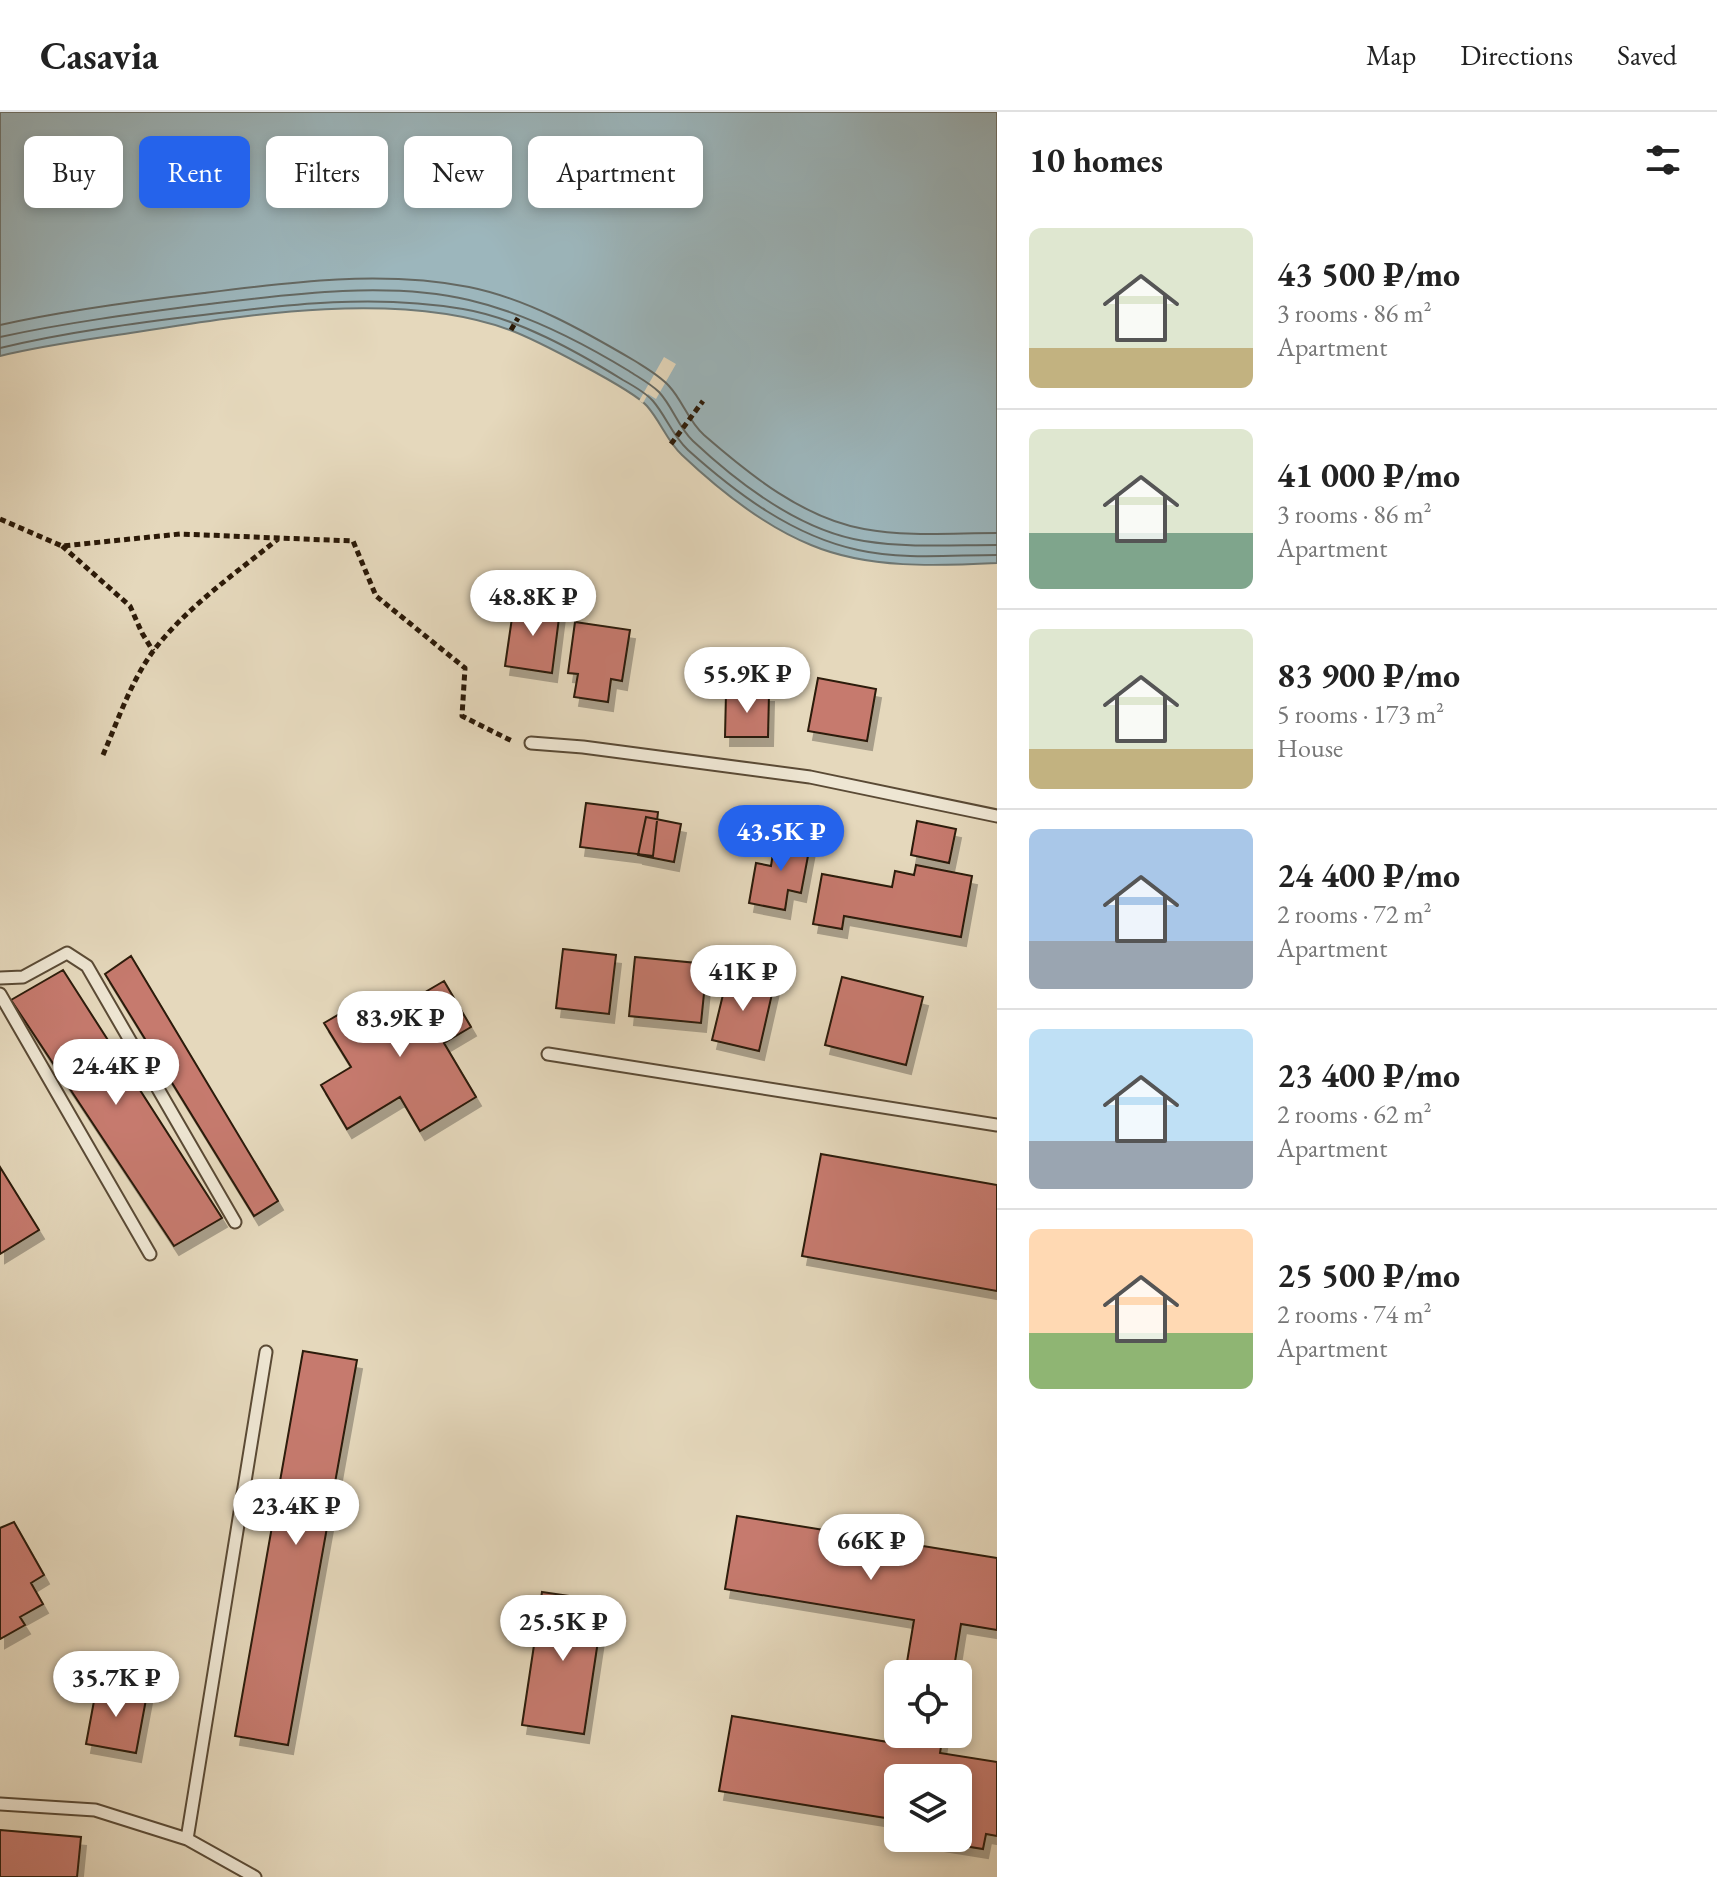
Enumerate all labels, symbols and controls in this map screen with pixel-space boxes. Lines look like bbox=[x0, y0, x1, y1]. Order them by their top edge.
text: Casavia bbox=[40, 31, 159, 80]
text: Map bbox=[1366, 37, 1416, 73]
text: Directions bbox=[1460, 37, 1573, 73]
text: Saved bbox=[1617, 37, 1677, 73]
chip: Buy bbox=[24, 136, 123, 208]
chip: Rent bbox=[139, 136, 250, 208]
chip: Filters bbox=[266, 136, 388, 208]
chip: New bbox=[404, 136, 512, 208]
chip: Apartment bbox=[528, 136, 703, 208]
text: 10 homes bbox=[1029, 138, 1163, 182]
icon: filters bbox=[1641, 138, 1685, 182]
text: 43 500 ₽/mo bbox=[1277, 252, 1460, 296]
icon: home bbox=[1093, 260, 1189, 356]
text: 3 rooms · 86 m² bbox=[1277, 296, 1432, 330]
text: Apartment bbox=[1277, 330, 1387, 364]
text: 41 000 ₽/mo bbox=[1277, 453, 1460, 497]
icon: home bbox=[1093, 461, 1189, 557]
text: 3 rooms · 86 m² bbox=[1277, 497, 1432, 531]
text: Apartment bbox=[1277, 531, 1387, 565]
pin: 48.8K ₽ bbox=[459, 570, 607, 638]
text: 48.8K ₽ bbox=[488, 579, 578, 613]
pin: 55.9K ₽ bbox=[673, 647, 821, 715]
text: 83 900 ₽/mo bbox=[1277, 653, 1460, 697]
text: 55.9K ₽ bbox=[702, 656, 792, 690]
icon: home bbox=[1093, 661, 1189, 757]
text: 5 rooms · 173 m² bbox=[1277, 697, 1444, 731]
text: House bbox=[1277, 731, 1343, 765]
pin: 43.5K ₽ bbox=[707, 805, 855, 873]
text: 43.5K ₽ bbox=[736, 814, 826, 848]
text: 24 400 ₽/mo bbox=[1277, 853, 1460, 897]
icon: home bbox=[1093, 861, 1189, 957]
text: 2 rooms · 72 m² bbox=[1277, 897, 1432, 931]
text: Apartment bbox=[1277, 931, 1387, 965]
pin: 41K ₽ bbox=[687, 945, 799, 1013]
text: 41K ₽ bbox=[708, 954, 778, 988]
pin: 83.9K ₽ bbox=[326, 991, 474, 1059]
text: 83.9K ₽ bbox=[355, 1000, 445, 1034]
pin: 24.4K ₽ bbox=[42, 1039, 190, 1107]
text: 24.4K ₽ bbox=[71, 1048, 161, 1082]
text: 23 400 ₽/mo bbox=[1277, 1053, 1460, 1097]
icon: home bbox=[1093, 1061, 1189, 1157]
text: 2 rooms · 62 m² bbox=[1277, 1097, 1432, 1131]
text: Apartment bbox=[1277, 1131, 1387, 1165]
text: 25 500 ₽/mo bbox=[1277, 1253, 1460, 1297]
icon: home bbox=[1093, 1261, 1189, 1357]
text: 2 rooms · 74 m² bbox=[1277, 1297, 1432, 1331]
text: Apartment bbox=[1277, 1331, 1387, 1365]
pin: 23.4K ₽ bbox=[222, 1479, 370, 1547]
text: 23.4K ₽ bbox=[251, 1488, 341, 1522]
pin: 66K ₽ bbox=[815, 1514, 927, 1582]
text: 66K ₽ bbox=[836, 1523, 906, 1557]
pin: 25.5K ₽ bbox=[489, 1595, 637, 1663]
text: 25.5K ₽ bbox=[518, 1604, 608, 1638]
pin: 35.7K ₽ bbox=[42, 1651, 190, 1719]
text: 35.7K ₽ bbox=[71, 1660, 161, 1694]
map controls bbox=[884, 1660, 972, 1852]
button: locate bbox=[884, 1660, 972, 1748]
button: layers bbox=[884, 1764, 972, 1852]

